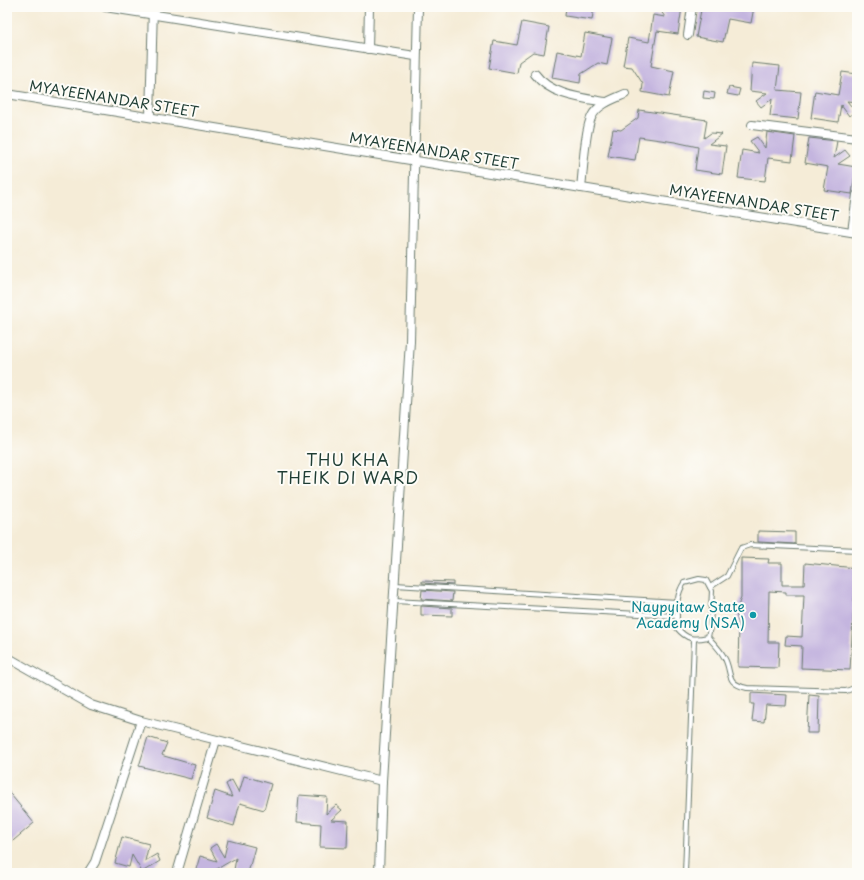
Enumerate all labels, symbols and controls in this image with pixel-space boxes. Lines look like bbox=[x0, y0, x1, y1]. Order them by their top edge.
street label: MYAYEENANDAR STEET bbox=[28, 75, 201, 122]
street label: MYAYEENANDAR STEET bbox=[348, 127, 521, 174]
street label: MYAYEENANDAR STEET bbox=[668, 179, 841, 226]
district label: THU KHA THEIK DI WARD bbox=[277, 447, 419, 489]
place label: Naypyitaw State Academy (NSA) bbox=[631, 596, 745, 633]
marker: Naypyitaw State Academy (NSA) bbox=[748, 610, 758, 620]

